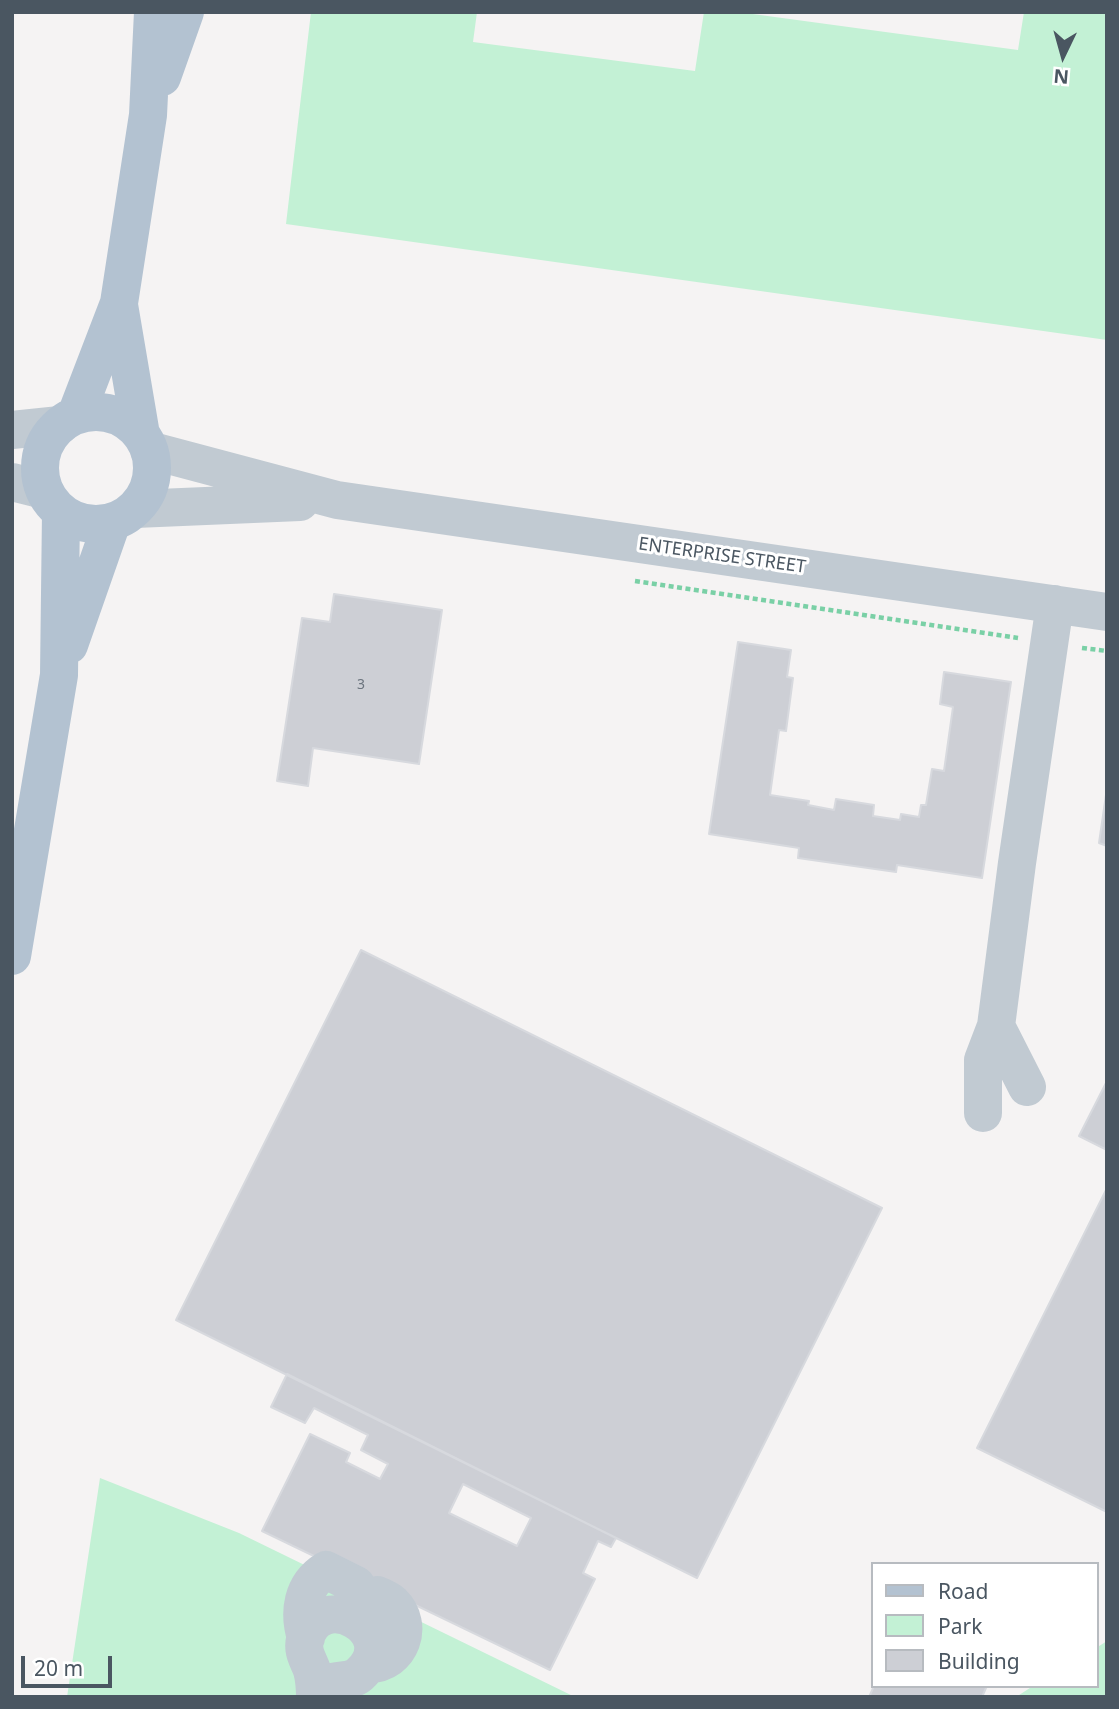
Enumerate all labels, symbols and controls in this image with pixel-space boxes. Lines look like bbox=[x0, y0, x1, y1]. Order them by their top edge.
north arrow bbox=[1028, 21, 1098, 91]
text: N bbox=[1052, 63, 1070, 91]
street label: ENTERPRISE STREET bbox=[637, 534, 807, 578]
house number: 3 bbox=[357, 677, 365, 693]
legend bbox=[870, 1562, 1098, 1688]
text: Road bbox=[938, 1577, 988, 1605]
text: Park bbox=[938, 1612, 982, 1640]
scale bar bbox=[24, 1642, 116, 1686]
text: Building bbox=[938, 1647, 1020, 1675]
text: 20 m bbox=[34, 1654, 83, 1682]

